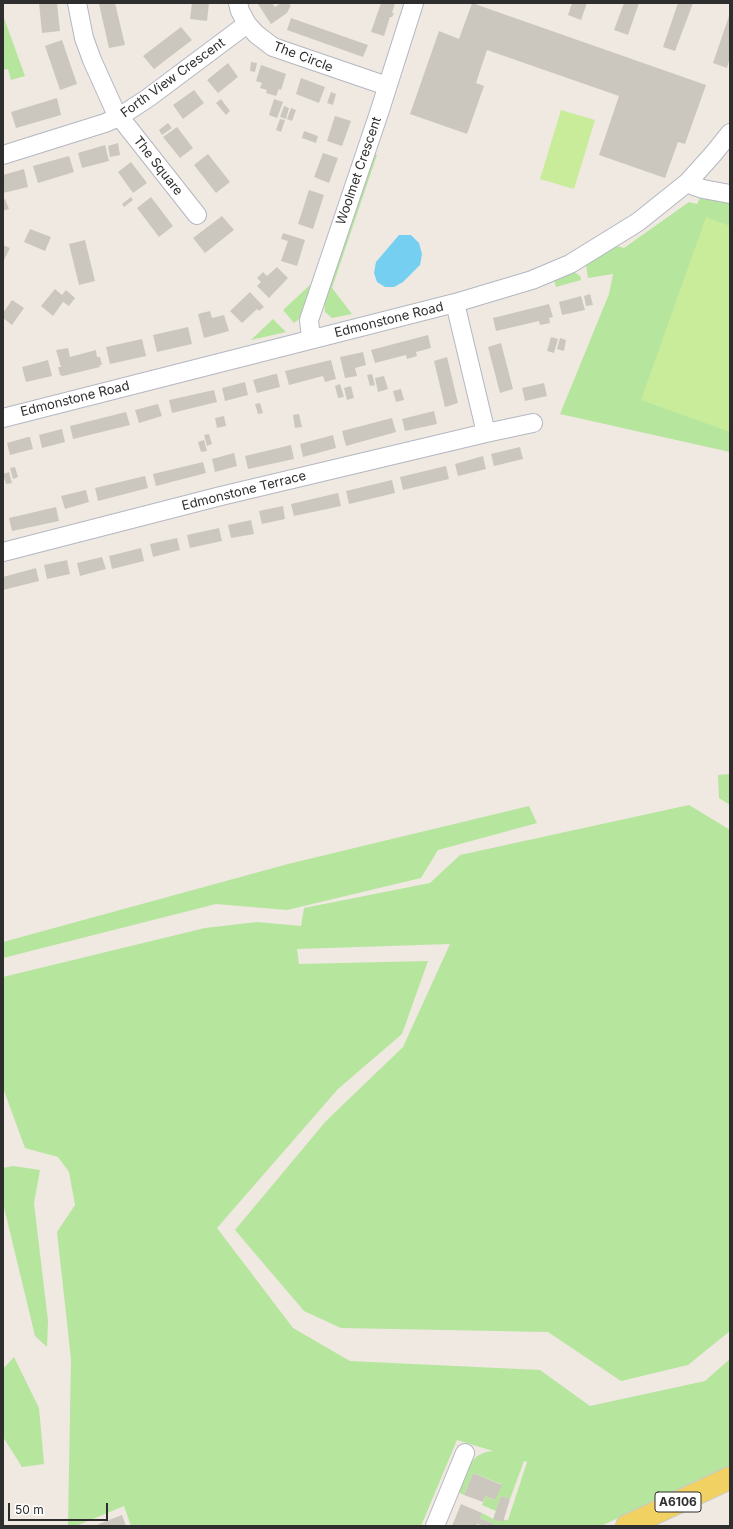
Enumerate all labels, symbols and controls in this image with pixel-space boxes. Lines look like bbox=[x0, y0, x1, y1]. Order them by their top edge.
street label: Forth View Crescent bbox=[118, 35, 228, 121]
street label: The Circle bbox=[271, 38, 335, 76]
street label: Woolmet Crescent bbox=[333, 115, 385, 227]
street label: The Square bbox=[130, 133, 186, 199]
street label: Edmonstone Road bbox=[333, 299, 445, 341]
street label: Edmonstone Road bbox=[19, 378, 131, 420]
street label: Edmonstone Terrace bbox=[180, 468, 308, 514]
road number: A6106 bbox=[655, 1492, 701, 1512]
scale bar bbox=[10, 1495, 110, 1521]
text: 50 m bbox=[15, 1502, 44, 1517]

